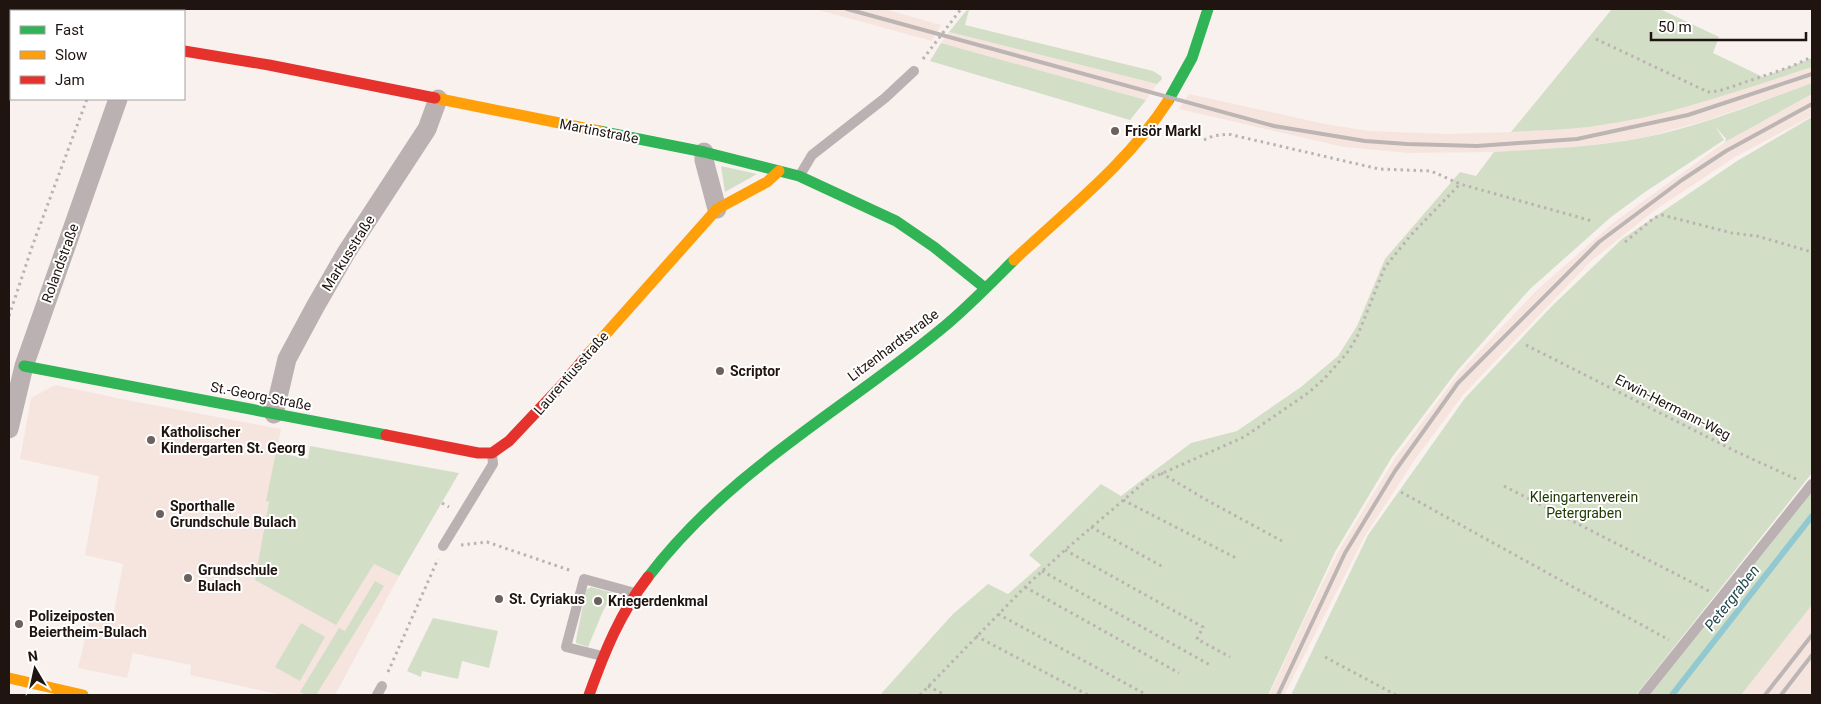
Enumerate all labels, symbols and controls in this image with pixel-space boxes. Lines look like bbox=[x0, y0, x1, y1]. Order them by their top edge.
legend bbox=[10, 10, 185, 100]
scale bar bbox=[1651, 10, 1806, 42]
text: 50 m bbox=[1658, 18, 1692, 36]
text: Fast bbox=[55, 21, 84, 39]
text: Slow bbox=[55, 46, 87, 64]
text: Jam bbox=[55, 71, 85, 89]
street label: Martinstraße bbox=[558, 115, 640, 147]
place label: Frisör Markl bbox=[1125, 123, 1201, 139]
marker: Frisör Markl bbox=[1109, 125, 1121, 137]
street label: Markusstraße bbox=[318, 212, 378, 294]
street label: Rolandstraße bbox=[38, 221, 82, 305]
street label: Litzenhardtstraße bbox=[844, 306, 942, 384]
street label: Laurentiusstraße bbox=[530, 328, 612, 418]
place label: Scriptor bbox=[730, 363, 780, 379]
marker: Scriptor bbox=[714, 365, 726, 377]
street label: Erwin-Hermann-Weg bbox=[1613, 371, 1733, 443]
street label: St.-Georg-Straße bbox=[209, 378, 313, 414]
place label: Katholischer Kindergarten St. Georg bbox=[161, 424, 305, 456]
marker: Katholischer Kindergarten St. Georg bbox=[145, 434, 157, 446]
park label: Kleingartenverein Petergraben bbox=[1530, 489, 1638, 521]
place label: Sporthalle Grundschule Bulach bbox=[170, 498, 296, 530]
marker: Sporthalle Grundschule Bulach bbox=[154, 508, 166, 520]
water label: Petergraben bbox=[1701, 561, 1763, 635]
place label: Grundschule Bulach bbox=[198, 562, 278, 594]
marker: Grundschule Bulach bbox=[182, 572, 194, 584]
place label: St. Cyriakus bbox=[509, 591, 585, 607]
marker: St. Cyriakus bbox=[493, 593, 505, 605]
place label: Kriegerdenkmal bbox=[608, 593, 708, 609]
marker: Kriegerdenkmal bbox=[592, 595, 604, 607]
place label: Polizeiposten Beiertheim-Bulach bbox=[29, 608, 147, 640]
marker: Polizeiposten Beiertheim-Bulach bbox=[13, 618, 25, 630]
north arrow bbox=[10, 644, 60, 694]
text: N bbox=[27, 647, 39, 665]

